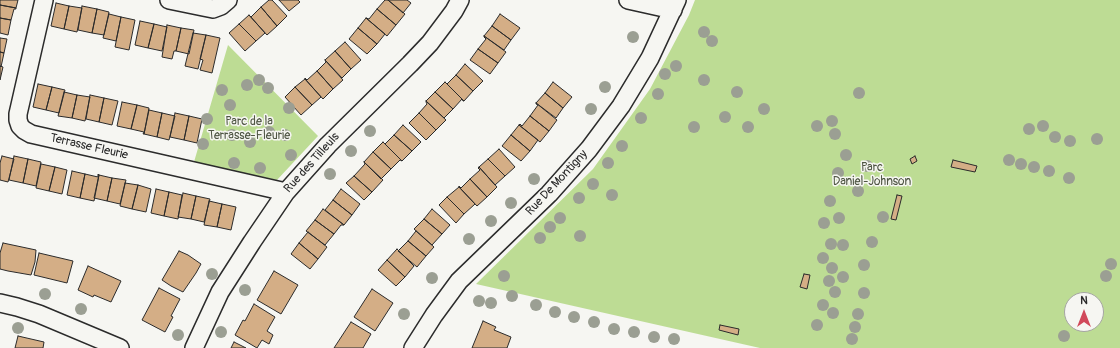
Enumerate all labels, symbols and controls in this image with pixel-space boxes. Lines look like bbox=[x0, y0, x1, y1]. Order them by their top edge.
park label: Parc de la Terrasse-Fleurie bbox=[208, 115, 290, 143]
street label: Rue des Tilleuls bbox=[281, 130, 343, 196]
street label: Terrasse Fleurie bbox=[49, 131, 129, 163]
street label: Rue De Montigny bbox=[523, 147, 591, 219]
park label: Parc Daniel-Johnson bbox=[833, 161, 911, 189]
north arrow bbox=[1064, 292, 1104, 332]
text: N bbox=[1080, 294, 1088, 307]

